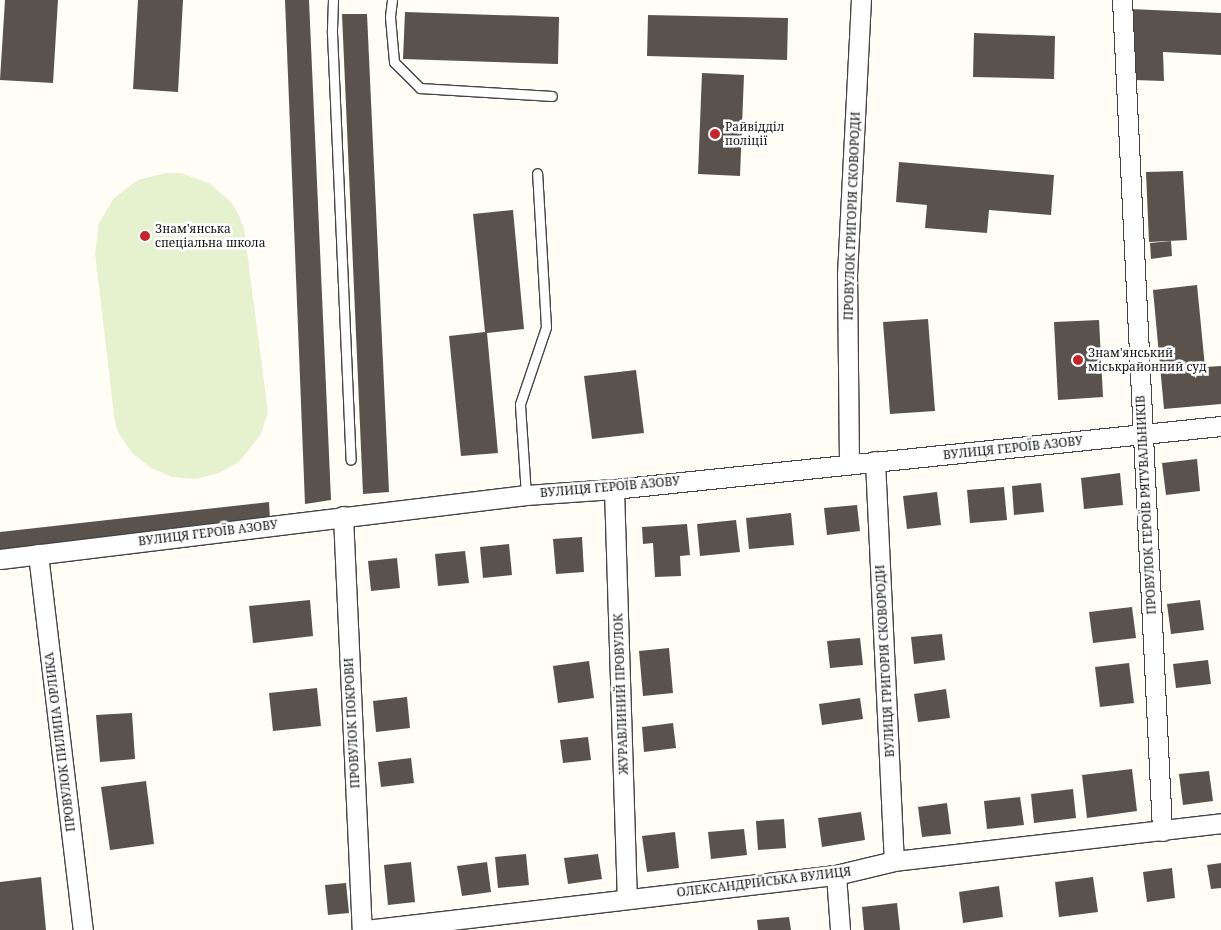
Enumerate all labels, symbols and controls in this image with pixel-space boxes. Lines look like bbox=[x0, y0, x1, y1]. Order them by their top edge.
street label: ПРОВУЛОК ГРИГОРІЯ СКОВОРОДИ bbox=[841, 111, 863, 321]
place label: Райвідділ поліції bbox=[725, 120, 784, 148]
marker: Райвідділ поліції bbox=[709, 128, 721, 140]
place label: Знам'янська спеціальна школа bbox=[155, 222, 265, 250]
marker: Знам'янська спеціальна школа bbox=[139, 230, 151, 242]
place label: Знам'янський міськрайонний суд bbox=[1088, 346, 1207, 374]
marker: Знам'янський міськрайонний суд bbox=[1072, 354, 1084, 366]
street label: ПРОВУЛОК ГЕРОЇВ РЯТУВАЛЬНИКІВ bbox=[1133, 395, 1159, 615]
street label: ВУЛИЦЯ ГЕРОЇВ АЗОВУ bbox=[942, 433, 1084, 463]
street label: ВУЛИЦЯ ГЕРОЇВ АЗОВУ bbox=[539, 474, 681, 500]
street label: ВУЛИЦЯ ГЕРОЇВ АЗОВУ bbox=[137, 517, 279, 549]
street label: ВУЛИЦЯ ГРИГОРІЯ СКОВОРОДИ bbox=[873, 564, 897, 758]
street label: ЖУРАВЛИНИЙ ПРОВУЛОК bbox=[611, 613, 631, 775]
street label: ПРОВУЛОК ПИЛИПА ОРЛИКА bbox=[42, 651, 78, 833]
street label: ПРОВУЛОК ПОКРОВИ bbox=[341, 657, 363, 789]
street label: ОЛЕКСАНДРІЙСЬКА ВУЛИЦЯ bbox=[676, 864, 852, 900]

